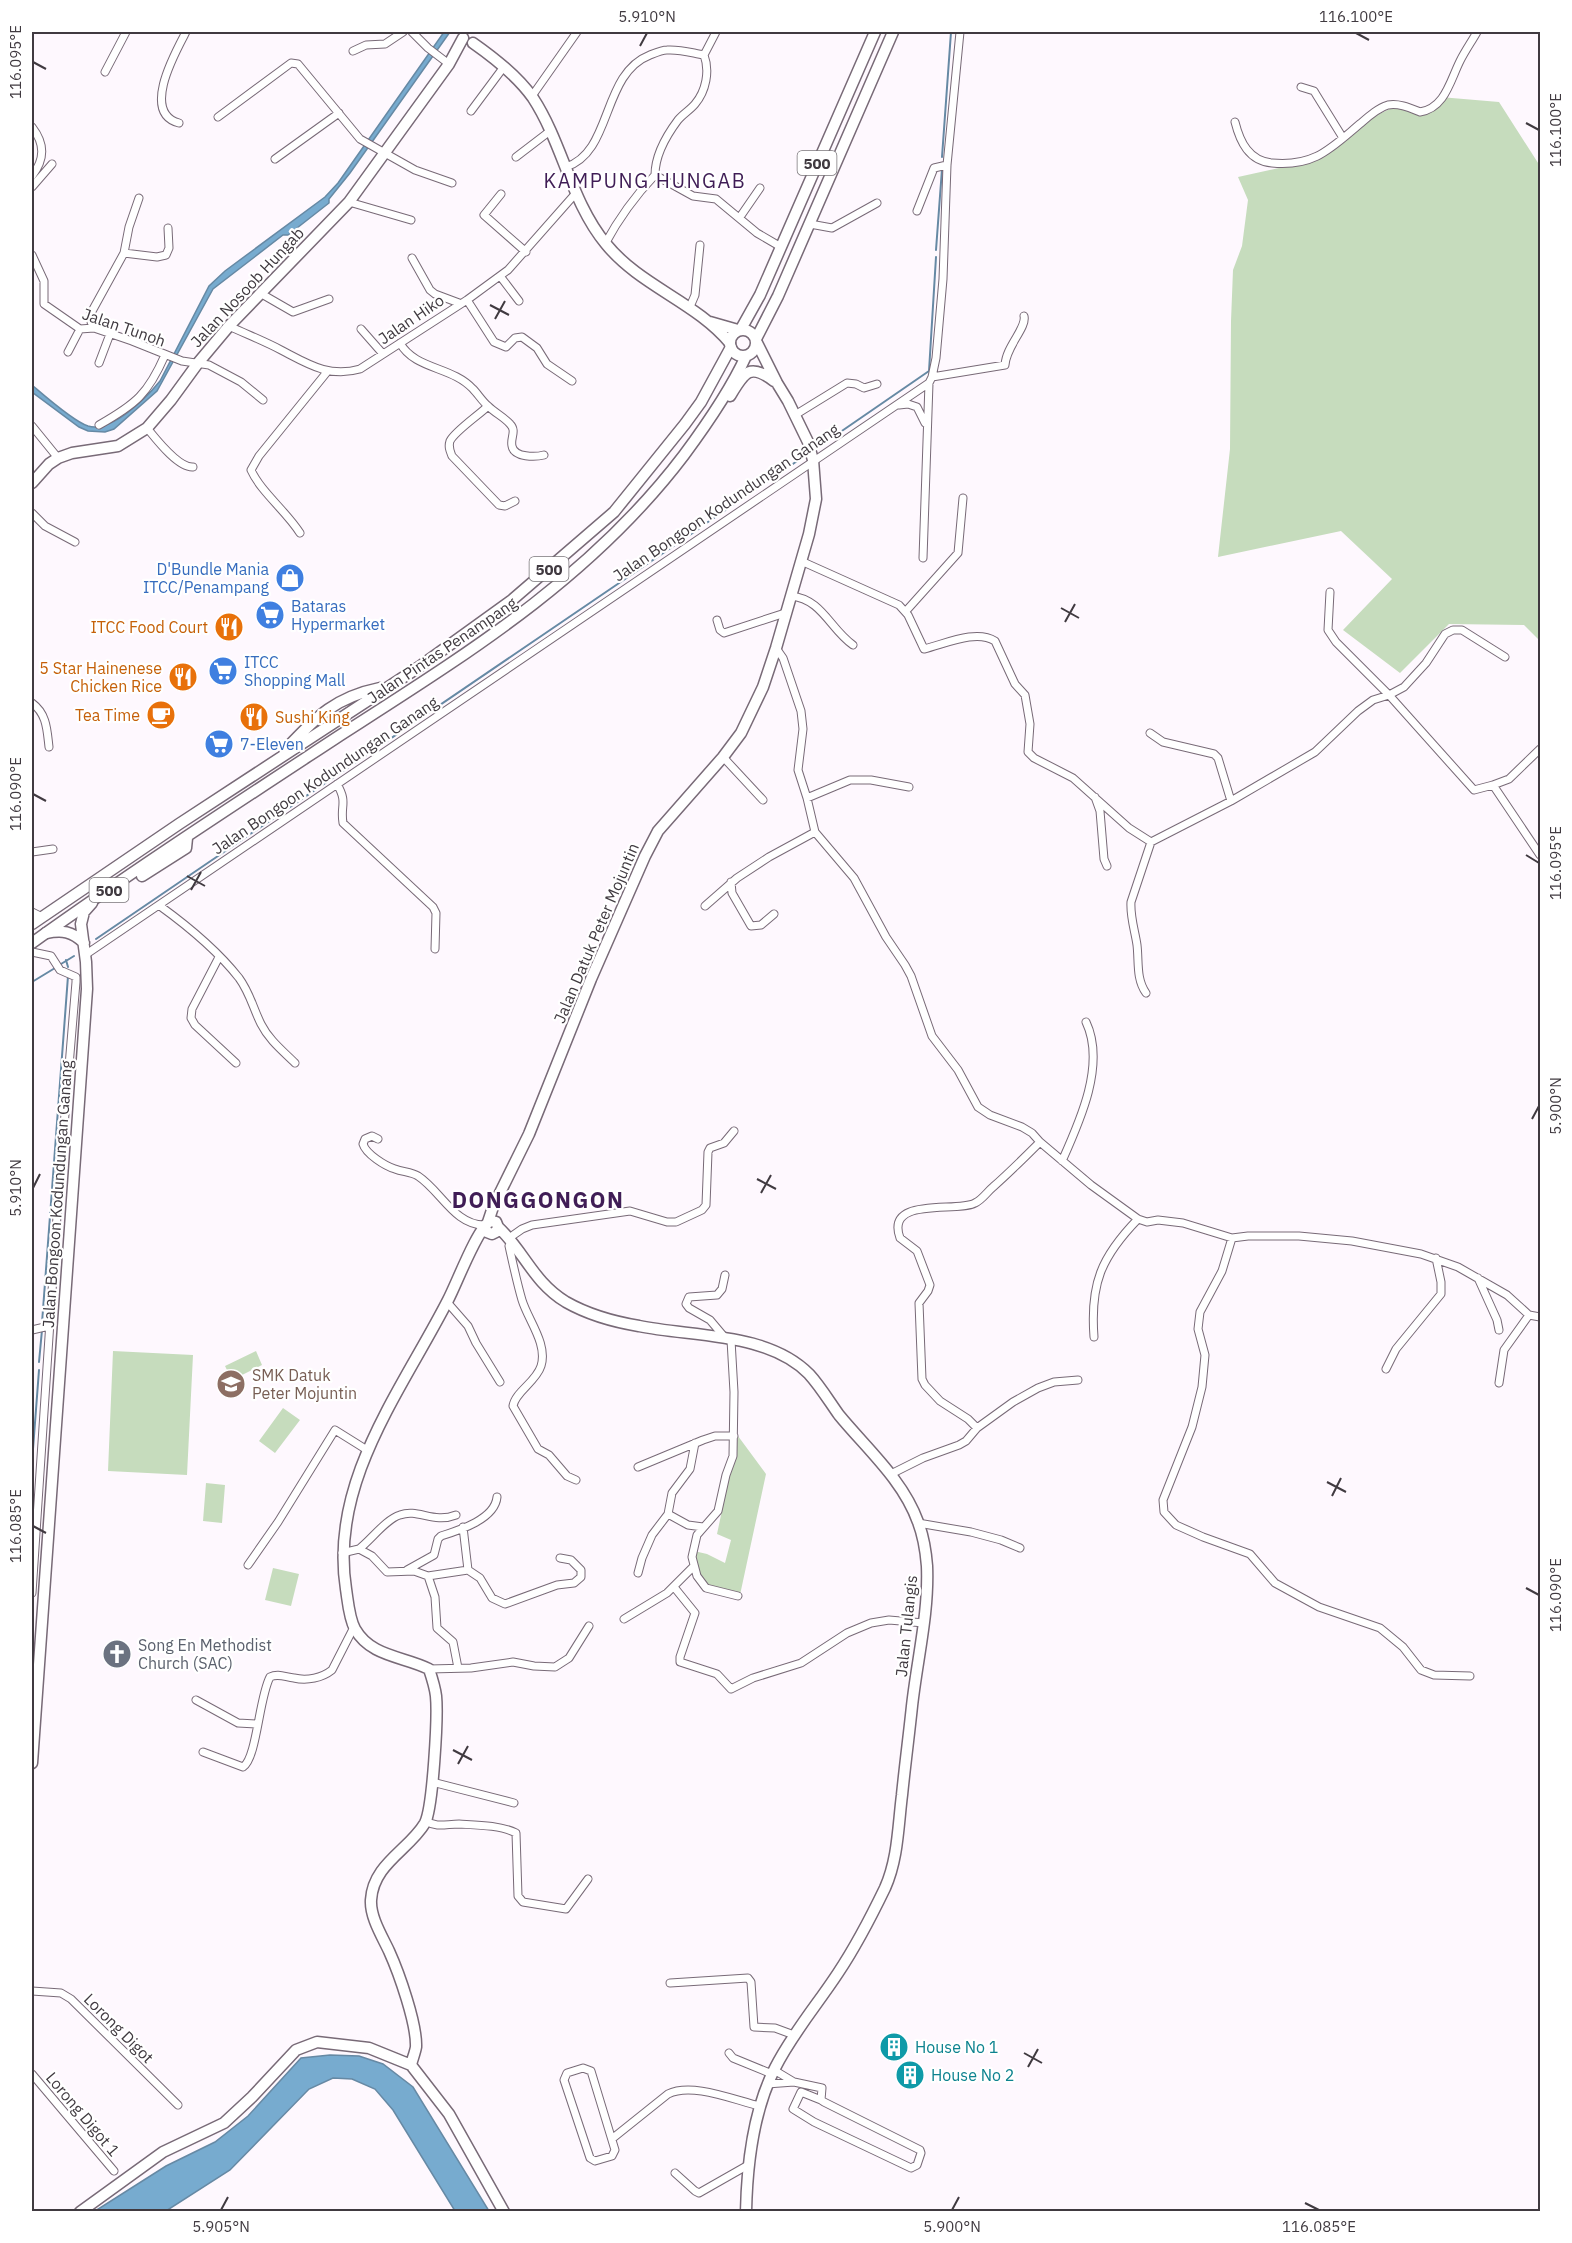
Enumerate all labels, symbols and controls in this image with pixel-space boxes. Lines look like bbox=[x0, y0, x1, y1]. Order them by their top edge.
text: 5.910°N bbox=[618, 7, 676, 26]
text: 116.100°E bbox=[1319, 7, 1393, 26]
text: 116.095°E bbox=[6, 25, 25, 99]
text: 116.100°E bbox=[1546, 93, 1565, 167]
road number: 500 bbox=[798, 151, 836, 175]
district label: KAMPUNG HUNGAB bbox=[544, 167, 746, 194]
street label: Jalan Nosoob Hungab bbox=[186, 223, 308, 351]
street label: Jalan Hiko bbox=[374, 290, 448, 348]
street label: Jalan Tunoh bbox=[80, 303, 168, 351]
street label: Jalan Bongoon Kodundungan Ganang bbox=[609, 418, 843, 585]
road number: 500 bbox=[530, 557, 568, 581]
place label: D'Bundle Mania ITCC/Penampang bbox=[143, 559, 270, 597]
shop icon: D'Bundle Mania ITCC/Penampang bbox=[274, 562, 306, 594]
street label: Jalan Pintas Penampang bbox=[363, 592, 521, 708]
place label: Bataras Hypermarket bbox=[291, 596, 385, 634]
supermarket icon: Bataras Hypermarket bbox=[254, 599, 286, 631]
restaurant icon: ITCC Food Court bbox=[213, 611, 245, 643]
place label: ITCC Food Court bbox=[90, 617, 208, 637]
place label: ITCC Shopping Mall bbox=[244, 652, 345, 690]
supermarket icon: ITCC Shopping Mall bbox=[207, 655, 239, 687]
place label: 5 Star Hainenese Chicken Rice bbox=[39, 658, 162, 696]
restaurant icon: 5 Star Hainenese Chicken Rice bbox=[167, 661, 199, 693]
street label: Jalan Bongoon Kodundungan Ganang bbox=[208, 691, 442, 858]
cafe icon: Tea Time bbox=[145, 699, 177, 731]
restaurant icon: Sushi King bbox=[238, 701, 270, 733]
place label: Tea Time bbox=[75, 705, 140, 725]
place label: Sushi King bbox=[275, 707, 350, 727]
supermarket icon: 7-Eleven bbox=[203, 728, 235, 760]
place label: 7-Eleven bbox=[240, 734, 304, 754]
text: 116.090°E bbox=[6, 757, 25, 831]
text: 116.095°E bbox=[1546, 826, 1565, 900]
street label: Jalan Datuk Peter Mojuntin bbox=[549, 840, 643, 1026]
road number: 500 bbox=[90, 878, 128, 902]
street label: Jalan Bongoon Kodundungan Ganang bbox=[38, 1059, 76, 1329]
text: 5.900°N bbox=[1546, 1077, 1565, 1135]
text: 5.910°N bbox=[6, 1159, 25, 1217]
district label: DONGGONGON bbox=[452, 1185, 624, 1214]
place label: SMK Datuk Peter Mojuntin bbox=[252, 1365, 357, 1403]
school or university icon: SMK Datuk Peter Mojuntin bbox=[215, 1368, 247, 1400]
text: 116.085°E bbox=[6, 1489, 25, 1563]
text: 116.090°E bbox=[1546, 1558, 1565, 1632]
street label: Jalan Tulangis bbox=[891, 1574, 921, 1678]
place label: Song En Methodist Church (SAC) bbox=[138, 1635, 272, 1673]
church icon: Song En Methodist Church (SAC) bbox=[101, 1638, 133, 1670]
street label: Lorong Digot bbox=[80, 1989, 158, 2067]
building icon: House No 1 bbox=[878, 2031, 910, 2063]
place label: House No 1 bbox=[915, 2037, 998, 2057]
building icon: House No 2 bbox=[894, 2059, 926, 2091]
place label: House No 2 bbox=[931, 2065, 1014, 2085]
street label: Lorong Digot 1 bbox=[42, 2068, 124, 2160]
text: 5.905°N bbox=[192, 2217, 250, 2236]
text: 5.900°N bbox=[923, 2217, 981, 2236]
text: 116.085°E bbox=[1282, 2217, 1356, 2236]

